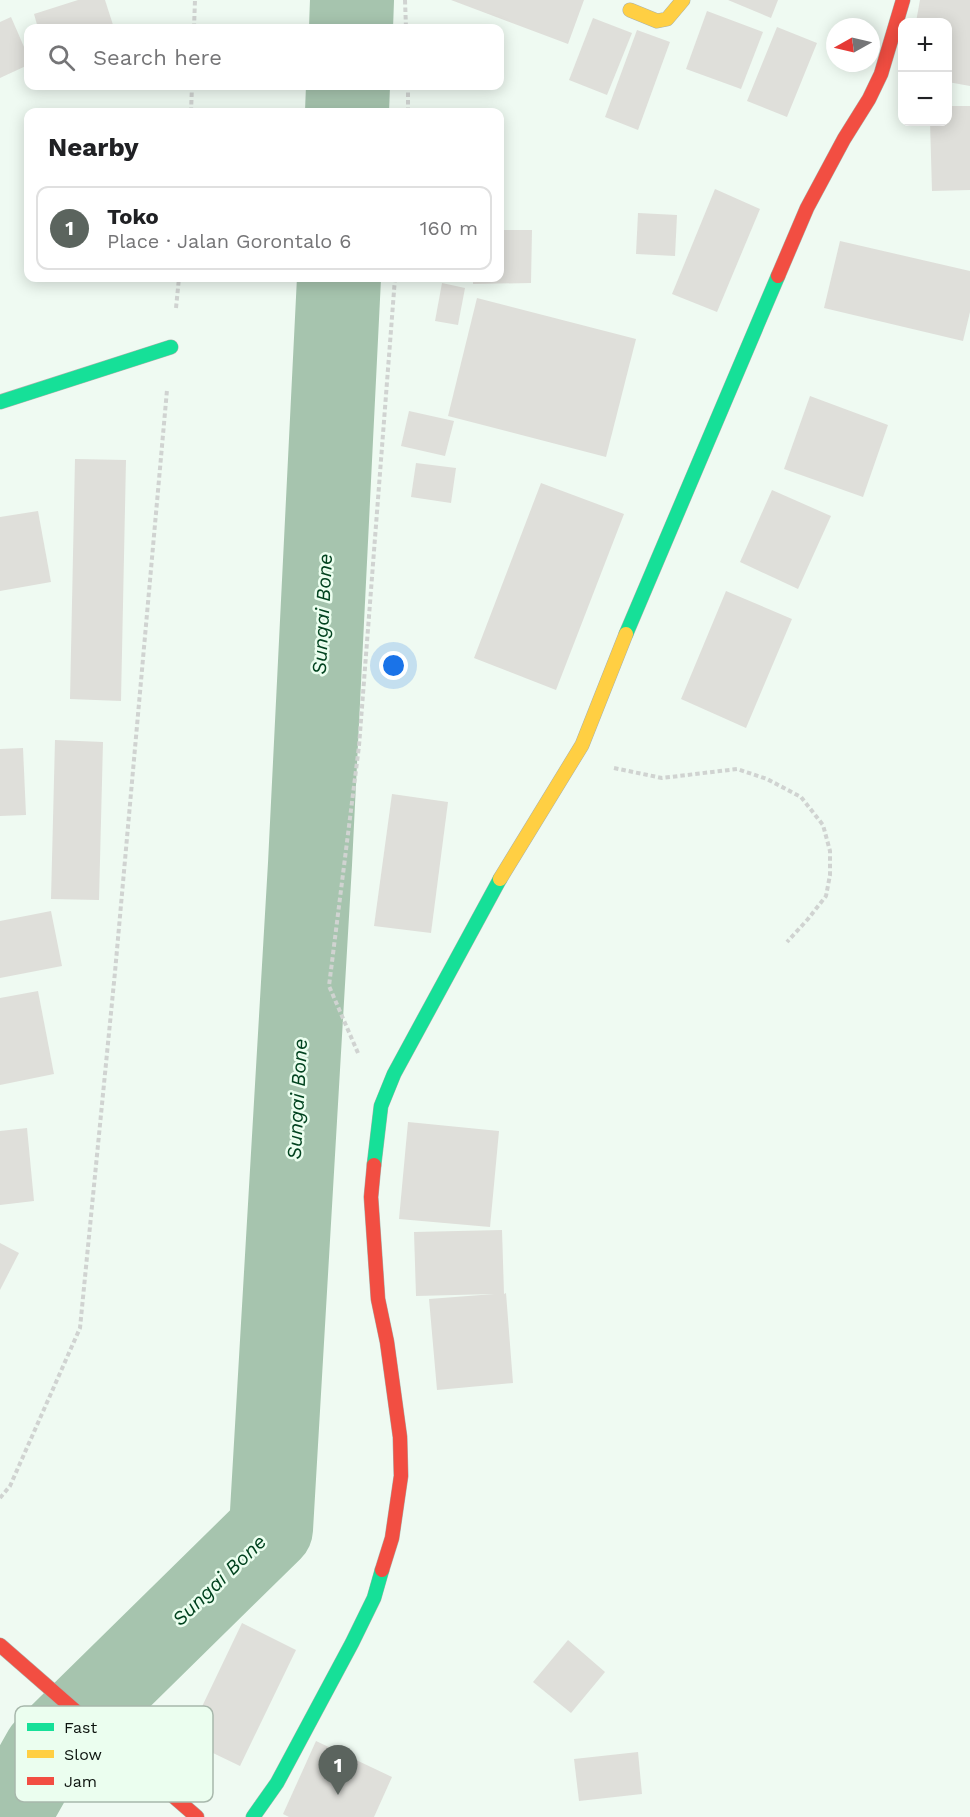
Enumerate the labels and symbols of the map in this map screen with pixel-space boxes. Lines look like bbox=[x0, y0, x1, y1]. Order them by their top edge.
north arrow bbox=[826, 18, 880, 72]
water label: Sungai Bone bbox=[307, 553, 337, 675]
your location bbox=[379, 651, 408, 680]
water label: Sungai Bone bbox=[282, 1038, 312, 1160]
water label: Sungai Bone bbox=[167, 1529, 271, 1631]
legend bbox=[15, 1706, 213, 1802]
text: Fast bbox=[64, 1718, 97, 1737]
text: Slow bbox=[64, 1745, 102, 1764]
pin: 1 bbox=[318, 1746, 358, 1795]
text: Jam bbox=[64, 1772, 97, 1791]

